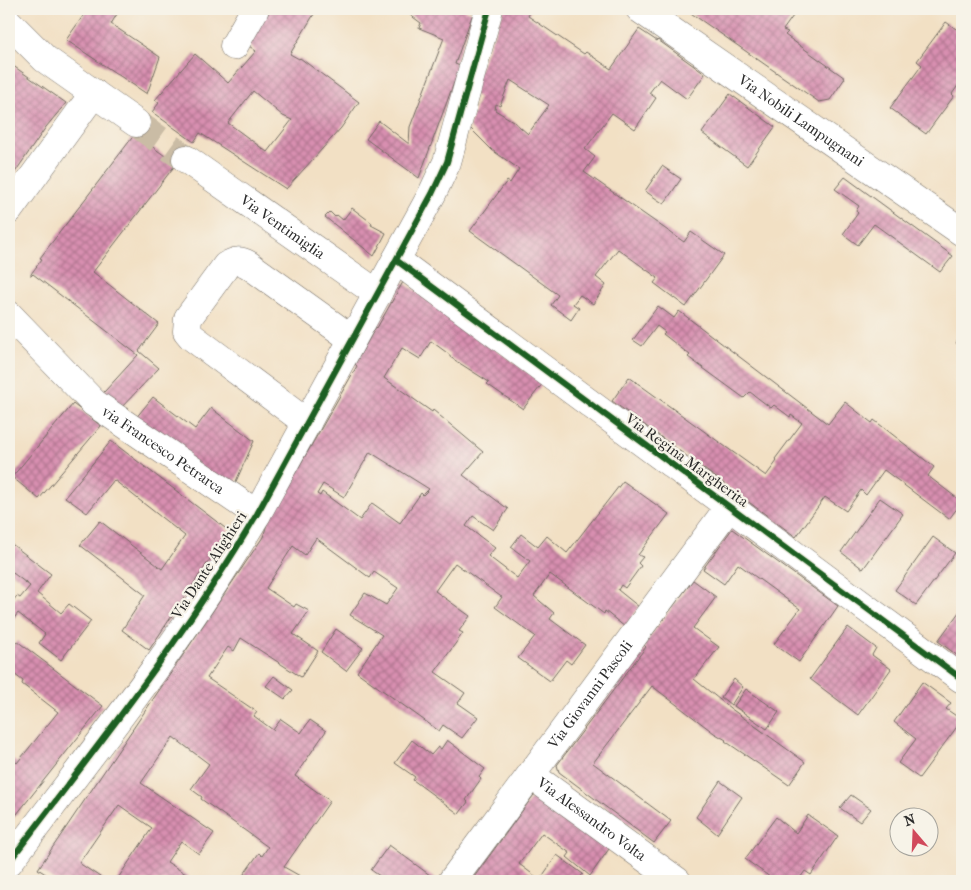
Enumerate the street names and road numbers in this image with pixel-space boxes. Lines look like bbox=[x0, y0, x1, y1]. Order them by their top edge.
street label: Via Nobili Lampugnani bbox=[734, 70, 868, 171]
street label: Via Ventimiglia bbox=[236, 190, 329, 263]
street label: via Francesco Petrarca bbox=[99, 402, 229, 499]
street label: Via Regina Margherita bbox=[621, 409, 753, 511]
street label: Via Dante Alighieri bbox=[167, 507, 251, 623]
street label: Via Giovanni Pascoli bbox=[544, 636, 636, 753]
street label: Via Alessandro Volta bbox=[533, 773, 651, 865]

